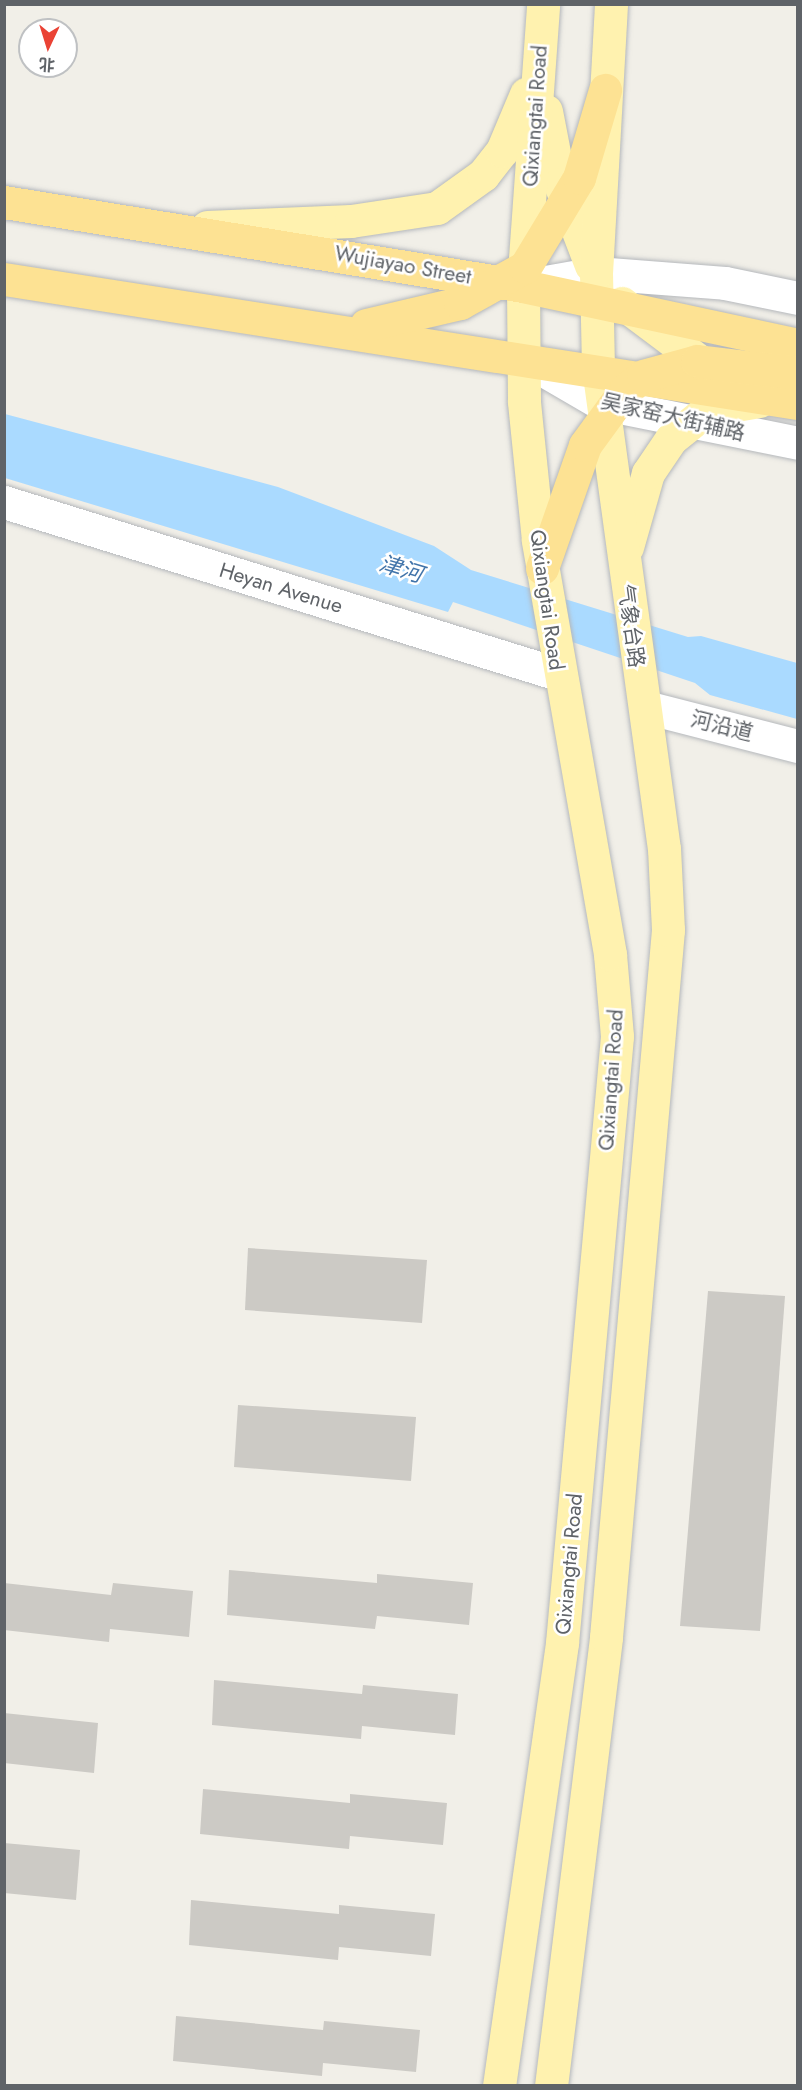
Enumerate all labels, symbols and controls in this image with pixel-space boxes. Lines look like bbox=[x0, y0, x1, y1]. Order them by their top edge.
north arrow bbox=[18, 18, 78, 78]
street label: Qixiangtai Road bbox=[517, 44, 553, 188]
text: 北 bbox=[38, 52, 56, 76]
street label: Wujiayao Street bbox=[333, 241, 473, 289]
street label: 吴家窑大街辅路 bbox=[599, 388, 747, 446]
street label: Qixiangtai Road bbox=[525, 528, 569, 672]
water label: 津河 bbox=[376, 550, 426, 588]
street label: Heyan Avenue bbox=[216, 557, 346, 619]
street label: 气象台路 bbox=[613, 583, 649, 669]
street label: 河沿道 bbox=[688, 706, 756, 746]
street label: Qixiangtai Road bbox=[593, 1008, 629, 1152]
street label: Qixiangtai Road bbox=[550, 1492, 588, 1636]

